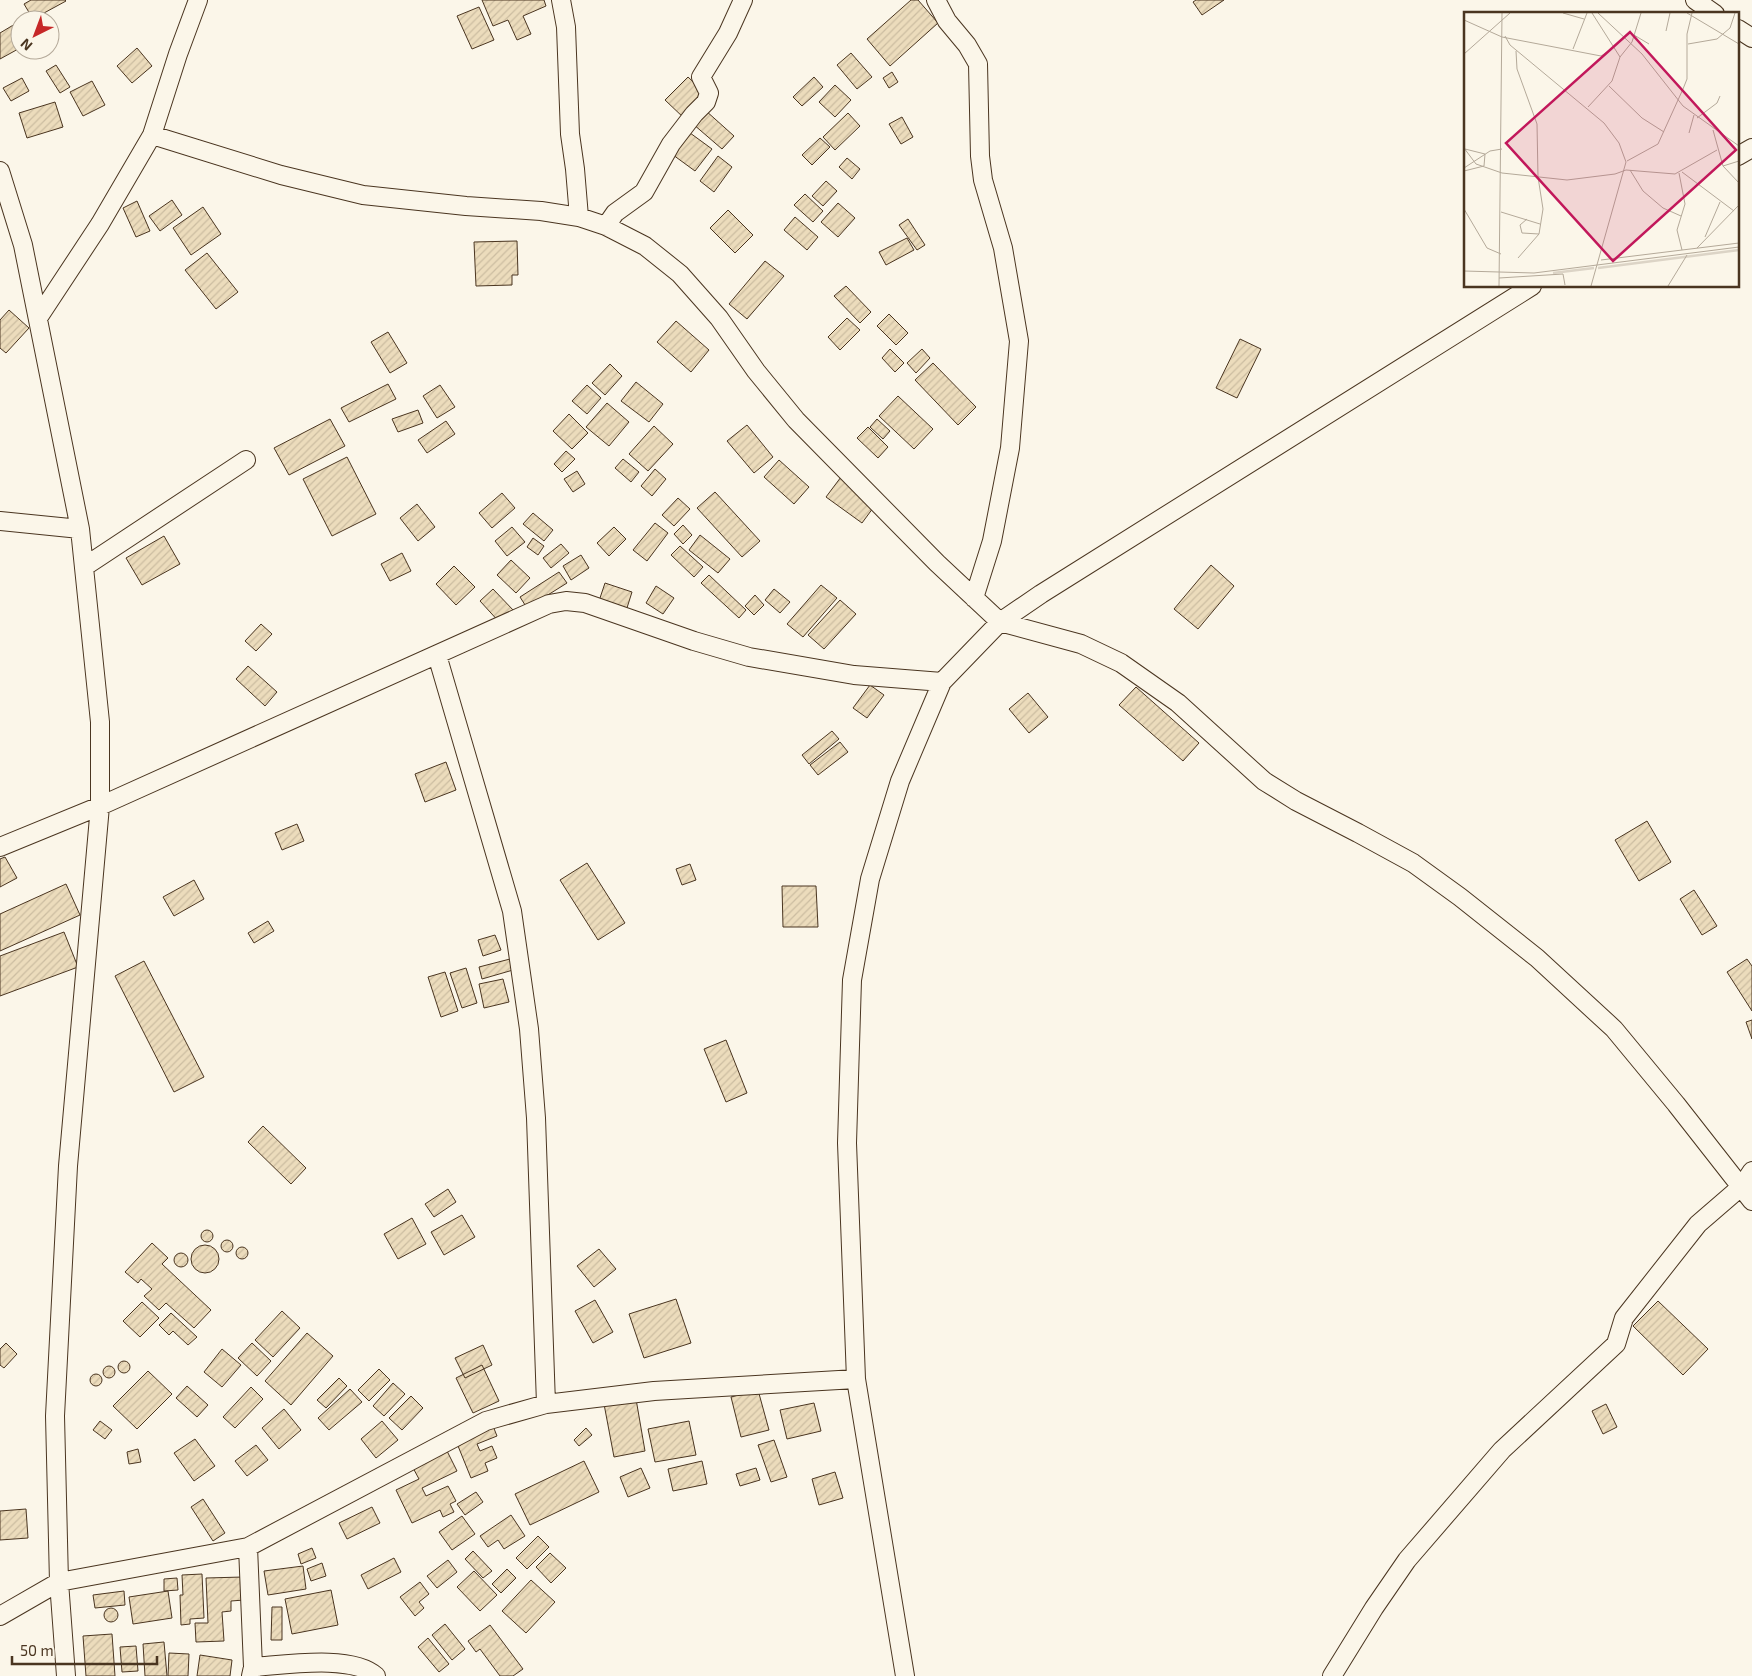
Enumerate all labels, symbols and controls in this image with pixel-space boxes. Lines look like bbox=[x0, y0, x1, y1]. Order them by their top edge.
north arrow bbox=[10, 10, 60, 60]
inset map bbox=[1464, 12, 1740, 288]
text: N bbox=[17, 35, 35, 55]
scale bar bbox=[12, 1634, 158, 1666]
text: 50 m bbox=[20, 1641, 54, 1659]

